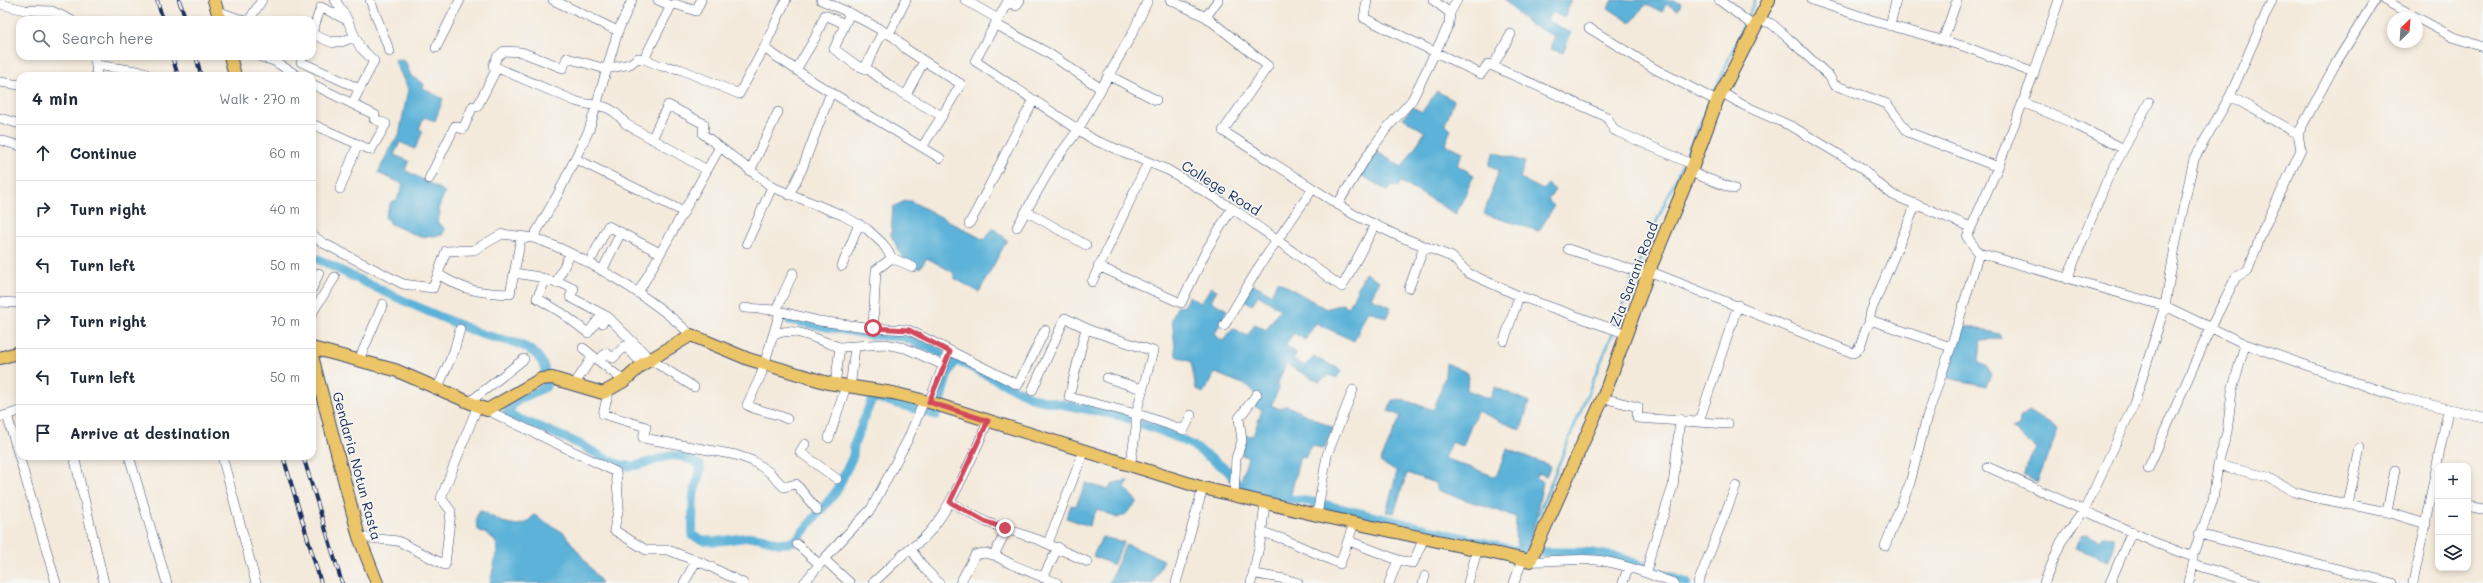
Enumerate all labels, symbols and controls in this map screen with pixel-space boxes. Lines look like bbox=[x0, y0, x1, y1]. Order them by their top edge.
north arrow bbox=[2387, 12, 2423, 48]
search box bbox=[16, 16, 316, 60]
icon: search bbox=[30, 27, 52, 49]
text: Search here bbox=[62, 28, 153, 48]
text: 4 min bbox=[32, 87, 78, 109]
text: Walk · 270 m bbox=[219, 90, 300, 107]
icon: ahead bbox=[32, 142, 54, 164]
text: Continue bbox=[70, 143, 137, 163]
text: 60 m bbox=[270, 144, 300, 161]
street label: College Road bbox=[1178, 156, 1265, 220]
icon: right bbox=[32, 198, 54, 220]
text: Turn right bbox=[70, 199, 147, 219]
text: 40 m bbox=[270, 200, 300, 217]
street label: Zia Sarani Road bbox=[1605, 219, 1662, 329]
icon: left bbox=[32, 254, 54, 276]
text: Turn left bbox=[70, 255, 135, 275]
text: 50 m bbox=[270, 256, 300, 273]
icon: right bbox=[32, 310, 54, 332]
text: Turn right bbox=[70, 311, 147, 331]
text: 70 m bbox=[270, 312, 300, 329]
route start bbox=[864, 319, 882, 337]
icon: left bbox=[32, 366, 54, 388]
text: Turn left bbox=[70, 367, 135, 387]
text: 50 m bbox=[270, 368, 300, 385]
street label: Gendaria Notun Rasta bbox=[329, 390, 386, 542]
icon: arrive bbox=[32, 422, 54, 444]
text: Arrive at destination bbox=[70, 423, 230, 443]
map controls bbox=[2435, 463, 2471, 571]
button: + bbox=[2435, 463, 2471, 499]
button: − bbox=[2435, 499, 2471, 535]
route end bbox=[996, 519, 1014, 537]
button: layers bbox=[2435, 535, 2471, 571]

